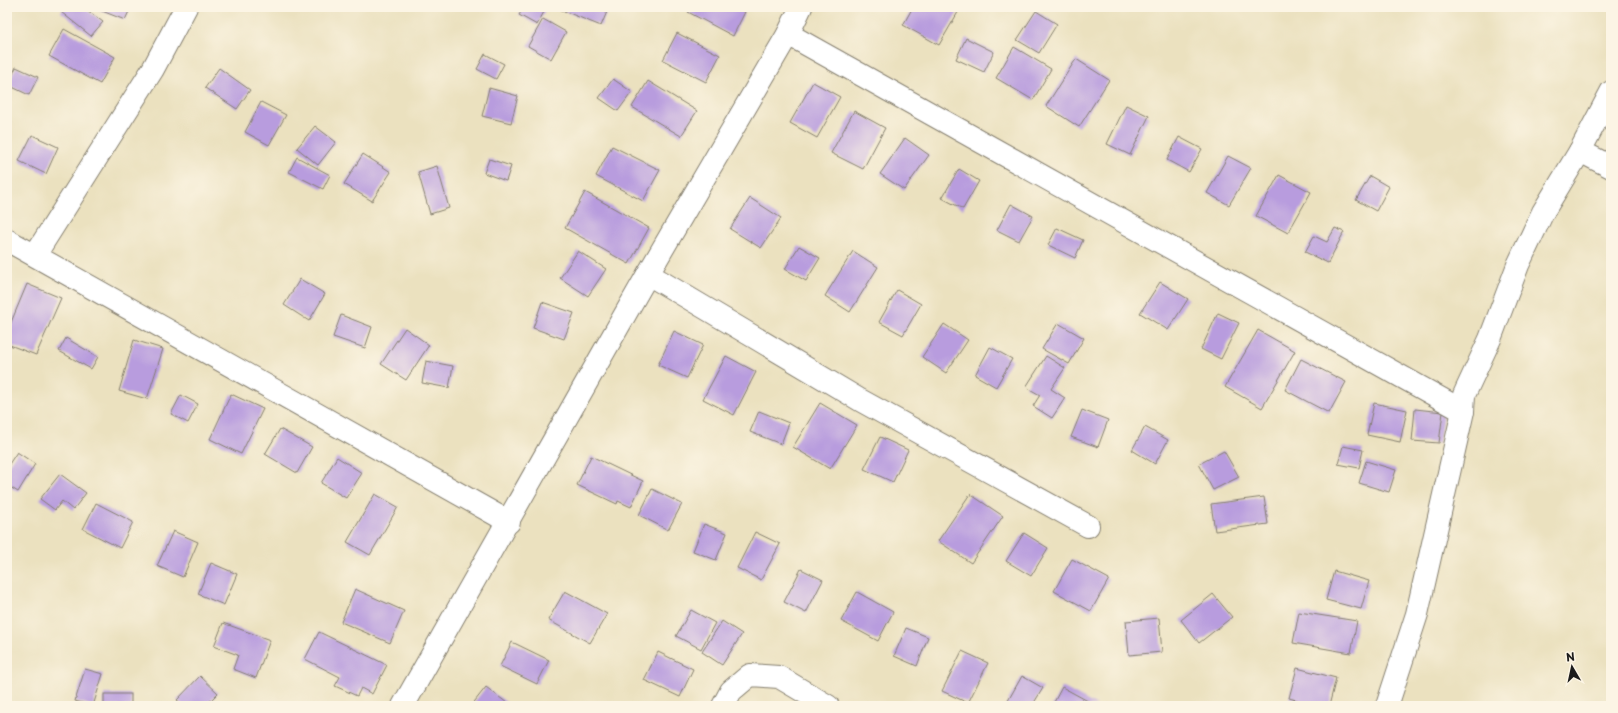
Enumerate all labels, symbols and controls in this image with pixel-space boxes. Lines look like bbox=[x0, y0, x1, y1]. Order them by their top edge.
north arrow bbox=[1552, 647, 1592, 687]
text: N bbox=[1565, 648, 1576, 666]

